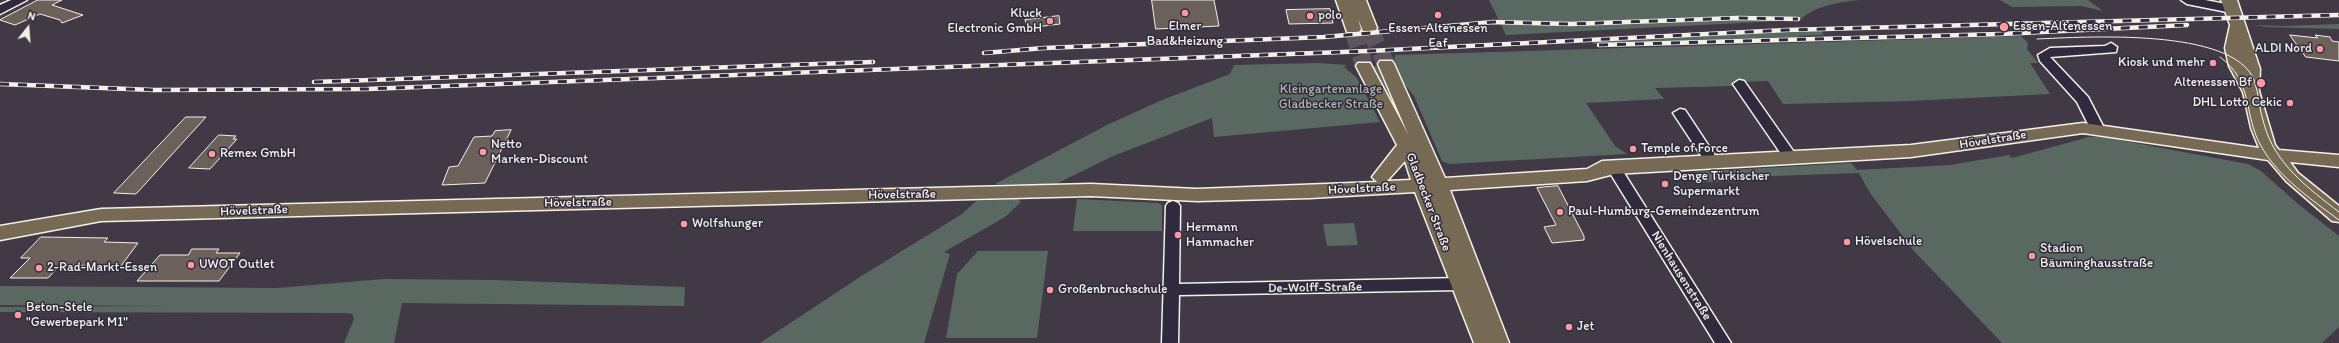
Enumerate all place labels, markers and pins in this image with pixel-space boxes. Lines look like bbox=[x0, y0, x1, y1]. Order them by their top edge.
place label: Kluck Electronic GmbH bbox=[947, 6, 1042, 37]
marker: Elmer Bad&Heizung bbox=[1180, 8, 1190, 18]
place label: polo bbox=[1318, 8, 1342, 24]
marker: Essen-Altenessen Eaf bbox=[1433, 10, 1443, 20]
marker: polo bbox=[1305, 11, 1315, 21]
marker: Kluck Electronic GmbH bbox=[1045, 16, 1055, 26]
place label: Elmer Bad&Heizung bbox=[1147, 19, 1223, 50]
place label: Essen-Altenessen bbox=[2013, 19, 2112, 35]
place label: Essen-Altenessen Eaf bbox=[1388, 21, 1488, 52]
marker: Essen-Altenessen bbox=[1998, 21, 2010, 33]
place label: ALDI Nord bbox=[2255, 41, 2312, 57]
marker: ALDI Nord bbox=[2315, 44, 2325, 54]
place label: Kiosk und mehr bbox=[2118, 55, 2205, 71]
marker: Kiosk und mehr bbox=[2208, 58, 2218, 68]
place label: Altenessen Bf bbox=[2174, 75, 2252, 91]
marker: Altenessen Bf bbox=[2255, 77, 2267, 89]
place label: DHL Lotto Cekic bbox=[2192, 95, 2282, 111]
marker: DHL Lotto Cekic bbox=[2285, 98, 2295, 108]
place label: Netto Marken-Discount bbox=[491, 137, 588, 168]
place label: Temple of Force bbox=[1641, 141, 1728, 157]
marker: Temple of Force bbox=[1628, 144, 1638, 154]
place label: Remex GmbH bbox=[220, 146, 296, 162]
marker: Netto Marken-Discount bbox=[478, 147, 488, 157]
marker: Remex GmbH bbox=[207, 149, 217, 159]
place label: Denge Türkischer Supermarkt bbox=[1673, 169, 1769, 200]
marker: Denge Türkischer Supermarkt bbox=[1660, 179, 1670, 189]
place label: Paul-Humburg-Gemeindezentrum bbox=[1568, 204, 1759, 220]
marker: Paul-Humburg-Gemeindezentrum bbox=[1555, 207, 1565, 217]
place label: Wolfshunger bbox=[692, 216, 763, 232]
marker: Wolfshunger bbox=[679, 219, 689, 229]
place label: Hermann Hammacher bbox=[1186, 220, 1254, 251]
marker: Hermann Hammacher bbox=[1173, 230, 1183, 240]
place label: Hövelschule bbox=[1855, 234, 1922, 250]
marker: Hövelschule bbox=[1842, 237, 1852, 247]
place label: Stadion Bäuminghausstraße bbox=[2040, 241, 2153, 272]
marker: Stadion Bäuminghausstraße bbox=[2027, 251, 2037, 261]
place label: UWOT Outlet bbox=[199, 257, 275, 273]
place label: 2-Rad-Markt-Essen bbox=[47, 260, 157, 276]
marker: UWOT Outlet bbox=[186, 260, 196, 270]
marker: 2-Rad-Markt-Essen bbox=[34, 263, 44, 273]
place label: Großenbruchschule bbox=[1058, 282, 1168, 298]
marker: Großenbruchschule bbox=[1045, 285, 1055, 295]
place label: Beton-Stele "Gewerbepark M1" bbox=[26, 300, 128, 331]
marker: Beton-Stele "Gewerbepark M1" bbox=[13, 310, 23, 320]
place label: Jet bbox=[1577, 319, 1594, 335]
marker: Jet bbox=[1564, 322, 1574, 332]

